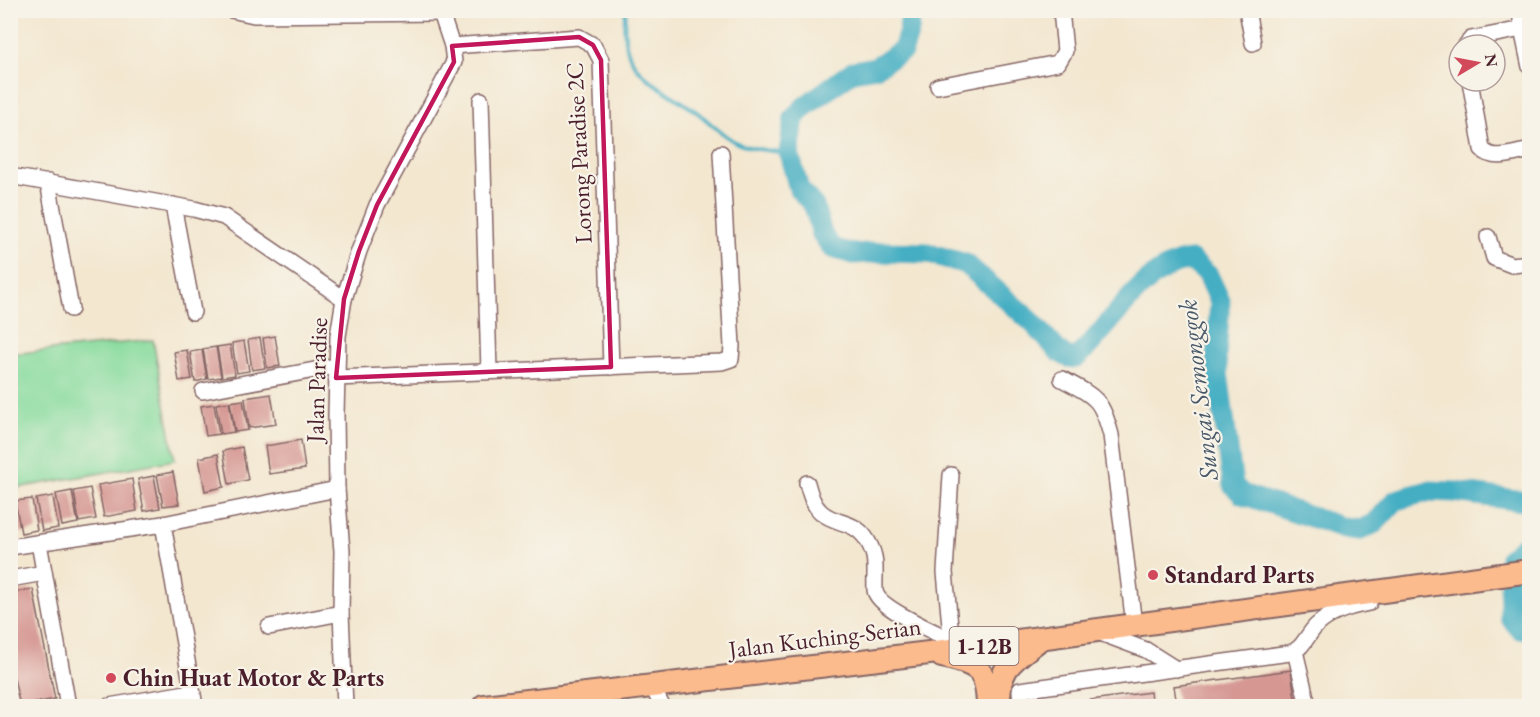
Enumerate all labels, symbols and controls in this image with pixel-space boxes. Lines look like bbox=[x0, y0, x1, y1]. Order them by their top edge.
north arrow bbox=[1447, 33, 1507, 93]
text: N bbox=[1480, 52, 1503, 69]
street label: Lorong Paradise 2C bbox=[558, 62, 599, 244]
water label: Sungai Semonggok bbox=[1170, 297, 1226, 483]
street label: Jalan Paradise bbox=[299, 317, 334, 445]
place label: Standard Parts bbox=[1165, 559, 1314, 590]
marker: Standard Parts bbox=[1146, 568, 1160, 582]
street label: Jalan Kuching-Serian bbox=[725, 610, 923, 665]
road number: 1-12B bbox=[950, 627, 1018, 665]
place label: Chin Huat Motor & Parts bbox=[123, 662, 384, 693]
marker: Chin Huat Motor & Parts bbox=[104, 671, 118, 685]

